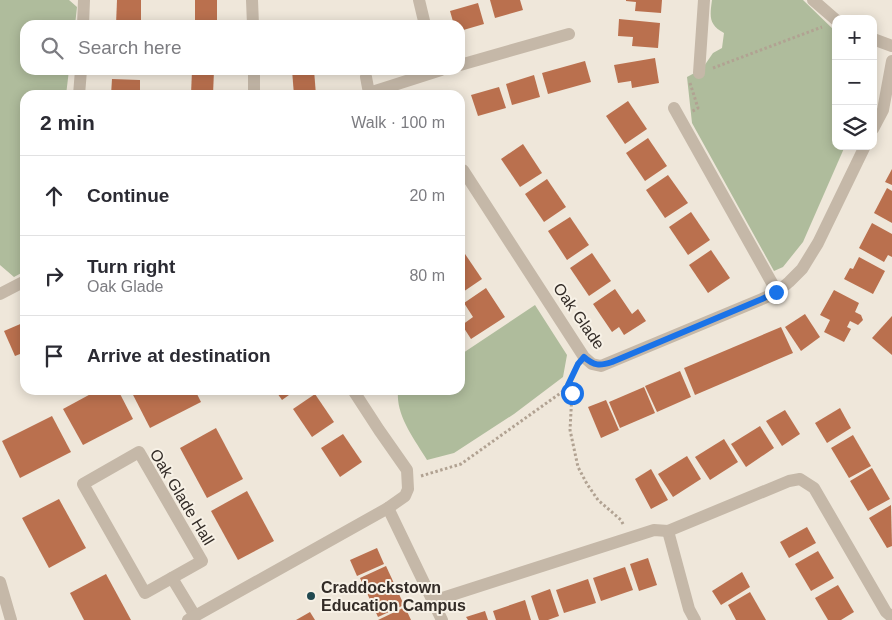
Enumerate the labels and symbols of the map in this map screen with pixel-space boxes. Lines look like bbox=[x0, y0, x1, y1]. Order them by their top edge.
street label: Oak Glade bbox=[550, 280, 608, 352]
route end bbox=[765, 281, 788, 304]
route start bbox=[561, 382, 584, 405]
street label: Oak Glade Hall bbox=[147, 446, 217, 548]
place label: Craddockstown Education Campus bbox=[321, 579, 466, 614]
marker: Craddockstown Education Campus bbox=[305, 590, 317, 602]

